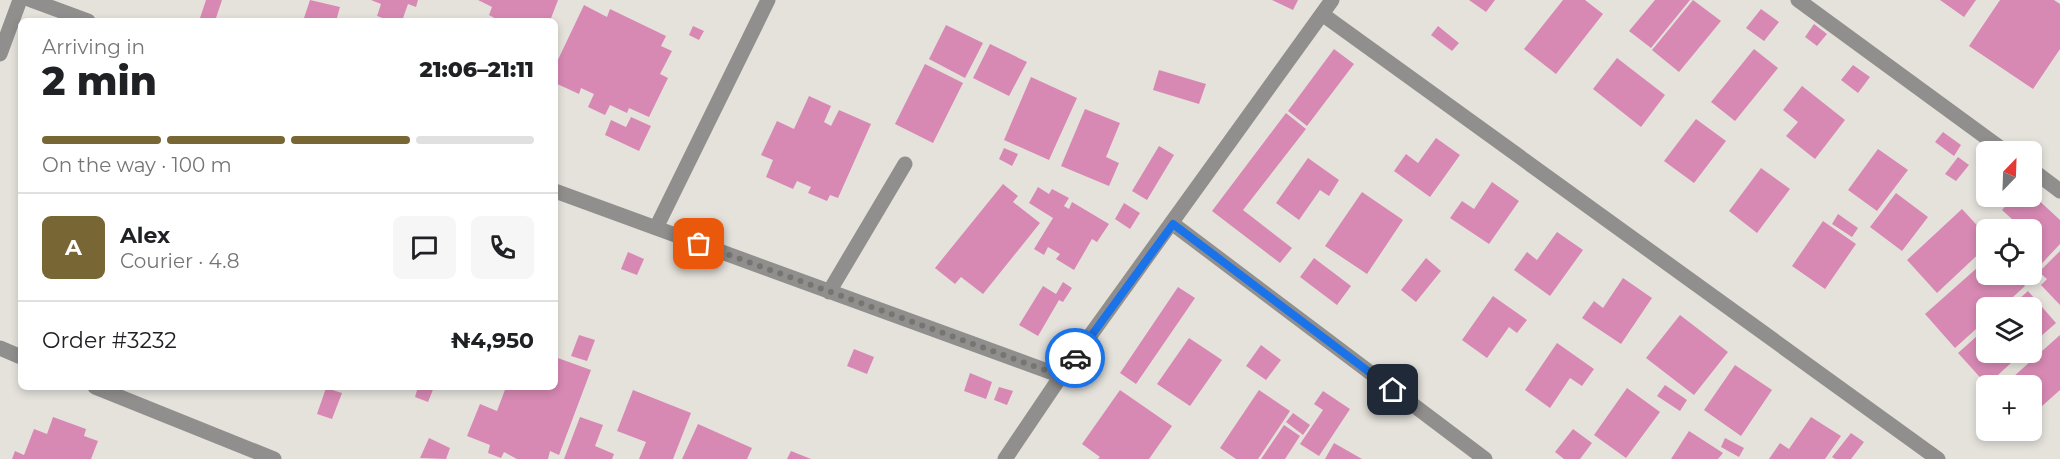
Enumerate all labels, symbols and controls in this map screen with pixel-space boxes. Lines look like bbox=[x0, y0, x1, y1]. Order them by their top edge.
text: Arriving in bbox=[42, 35, 145, 59]
text: 21:06–21:11 bbox=[419, 56, 534, 83]
text: 2 min bbox=[42, 57, 157, 105]
north arrow bbox=[1976, 141, 2042, 207]
map controls bbox=[1976, 141, 2042, 441]
text: On the way · 100 m bbox=[42, 153, 232, 177]
button: chat bbox=[393, 216, 456, 279]
button: phone bbox=[471, 216, 534, 279]
pin bbox=[673, 218, 724, 269]
button: locate bbox=[1976, 219, 2042, 285]
text: Alex bbox=[120, 222, 170, 249]
icon: bag bbox=[682, 227, 715, 260]
text: A bbox=[65, 234, 82, 261]
text: Courier · 4.8 bbox=[120, 249, 239, 273]
button: layers bbox=[1976, 297, 2042, 363]
text: Order #3232 bbox=[42, 327, 177, 354]
text: ₦4,950 bbox=[451, 327, 534, 354]
courier bbox=[1045, 328, 1105, 388]
icon: car bbox=[1059, 342, 1092, 375]
pin bbox=[1367, 364, 1418, 415]
icon: home bbox=[1376, 373, 1409, 406]
button: + bbox=[1976, 375, 2042, 441]

